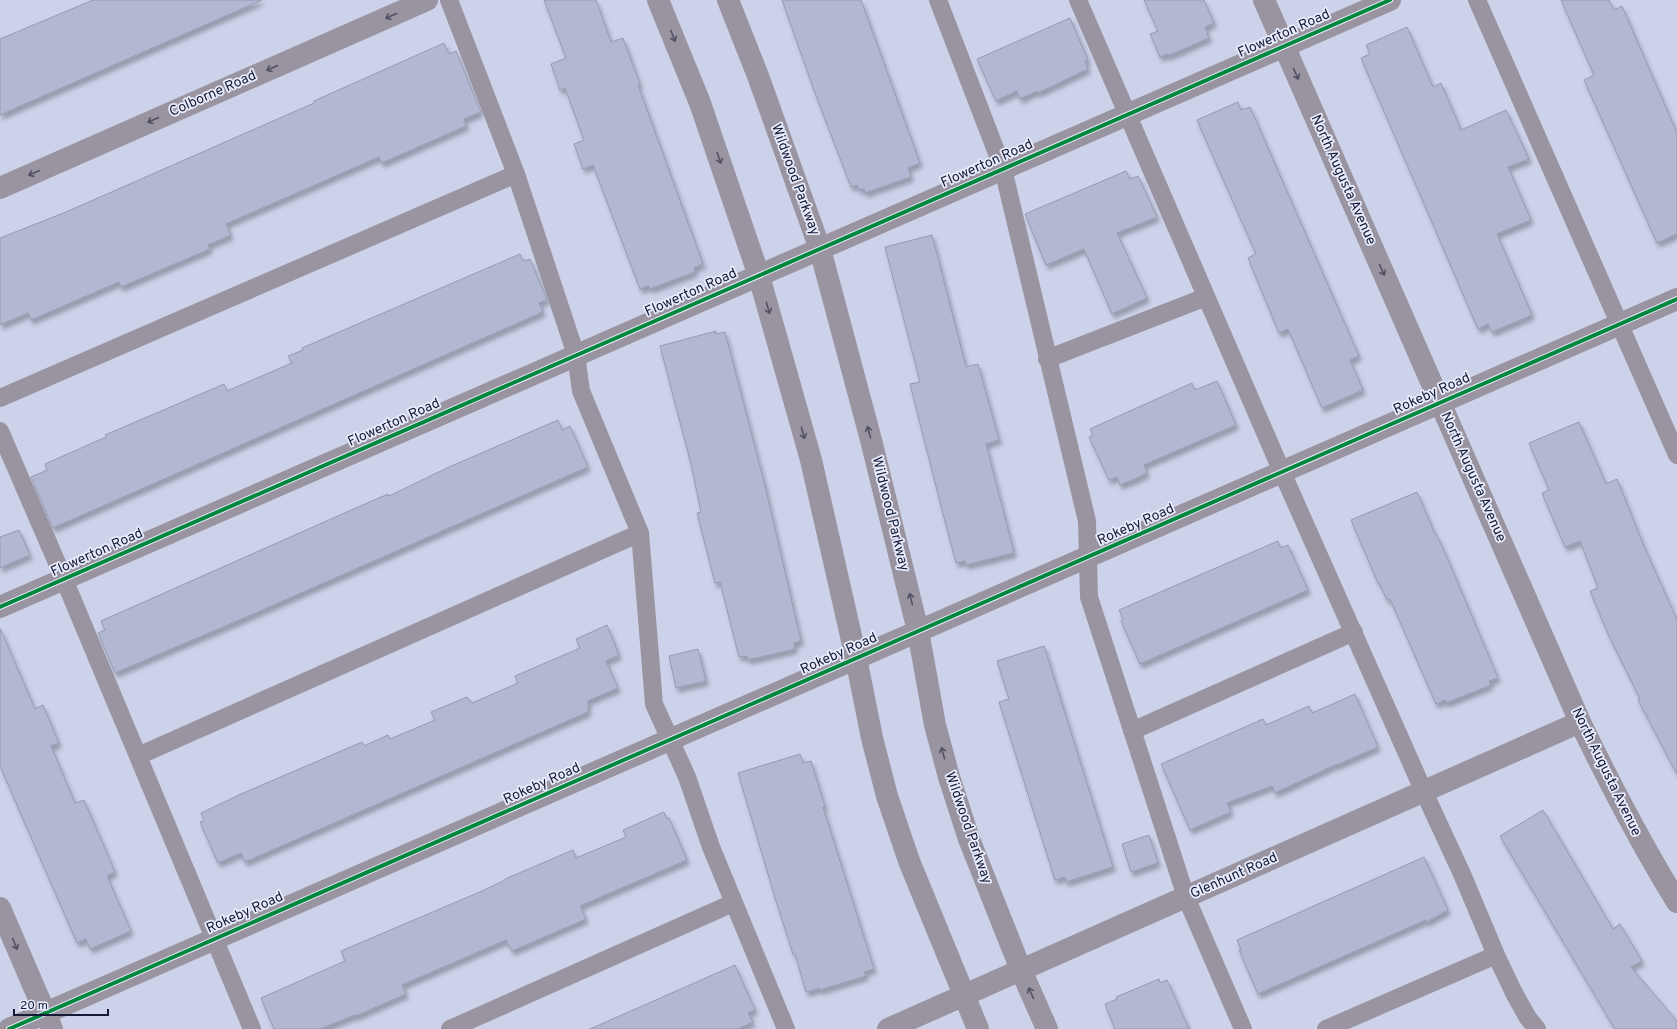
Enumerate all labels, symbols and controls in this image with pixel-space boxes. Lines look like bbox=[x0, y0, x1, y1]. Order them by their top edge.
street label: Flowerton Road bbox=[1235, 6, 1333, 62]
one-way arrow bbox=[385, 13, 397, 20]
one-way arrow bbox=[670, 30, 677, 42]
one-way arrow bbox=[266, 65, 278, 72]
street label: Colborne Road bbox=[167, 67, 259, 121]
one-way arrow bbox=[1293, 68, 1300, 80]
street label: North Augusta Avenue bbox=[1307, 112, 1379, 248]
one-way arrow bbox=[147, 117, 159, 125]
street label: Wildwood Parkway bbox=[767, 122, 823, 238]
street label: Flowerton Road bbox=[938, 136, 1036, 192]
one-way arrow bbox=[715, 152, 723, 164]
one-way arrow bbox=[28, 170, 40, 177]
one-way arrow bbox=[1379, 264, 1387, 276]
street label: Flowerton Road bbox=[642, 265, 740, 321]
one-way arrow bbox=[765, 301, 772, 314]
street label: Rokeby Road bbox=[1391, 370, 1473, 418]
street label: Flowerton Road bbox=[345, 395, 443, 451]
street label: North Augusta Avenue bbox=[1437, 409, 1509, 545]
one-way arrow bbox=[800, 426, 807, 439]
one-way arrow bbox=[865, 426, 872, 439]
street label: Wildwood Parkway bbox=[868, 455, 912, 573]
street label: Rokeby Road bbox=[1095, 501, 1177, 549]
street label: Flowerton Road bbox=[48, 525, 146, 581]
one-way arrow bbox=[906, 593, 914, 606]
street label: Rokeby Road bbox=[798, 630, 880, 678]
street label: North Augusta Avenue bbox=[1568, 705, 1644, 839]
one-way arrow bbox=[938, 747, 946, 760]
street label: Rokeby Road bbox=[501, 760, 583, 808]
street label: Wildwood Parkway bbox=[941, 770, 995, 886]
street label: Glenhunt Road bbox=[1188, 849, 1280, 903]
street label: Rokeby Road bbox=[204, 889, 286, 937]
one-way arrow bbox=[12, 937, 20, 949]
one-way arrow bbox=[1027, 988, 1034, 1000]
scale bar bbox=[14, 991, 108, 1017]
text: 20 m bbox=[20, 998, 48, 1014]

